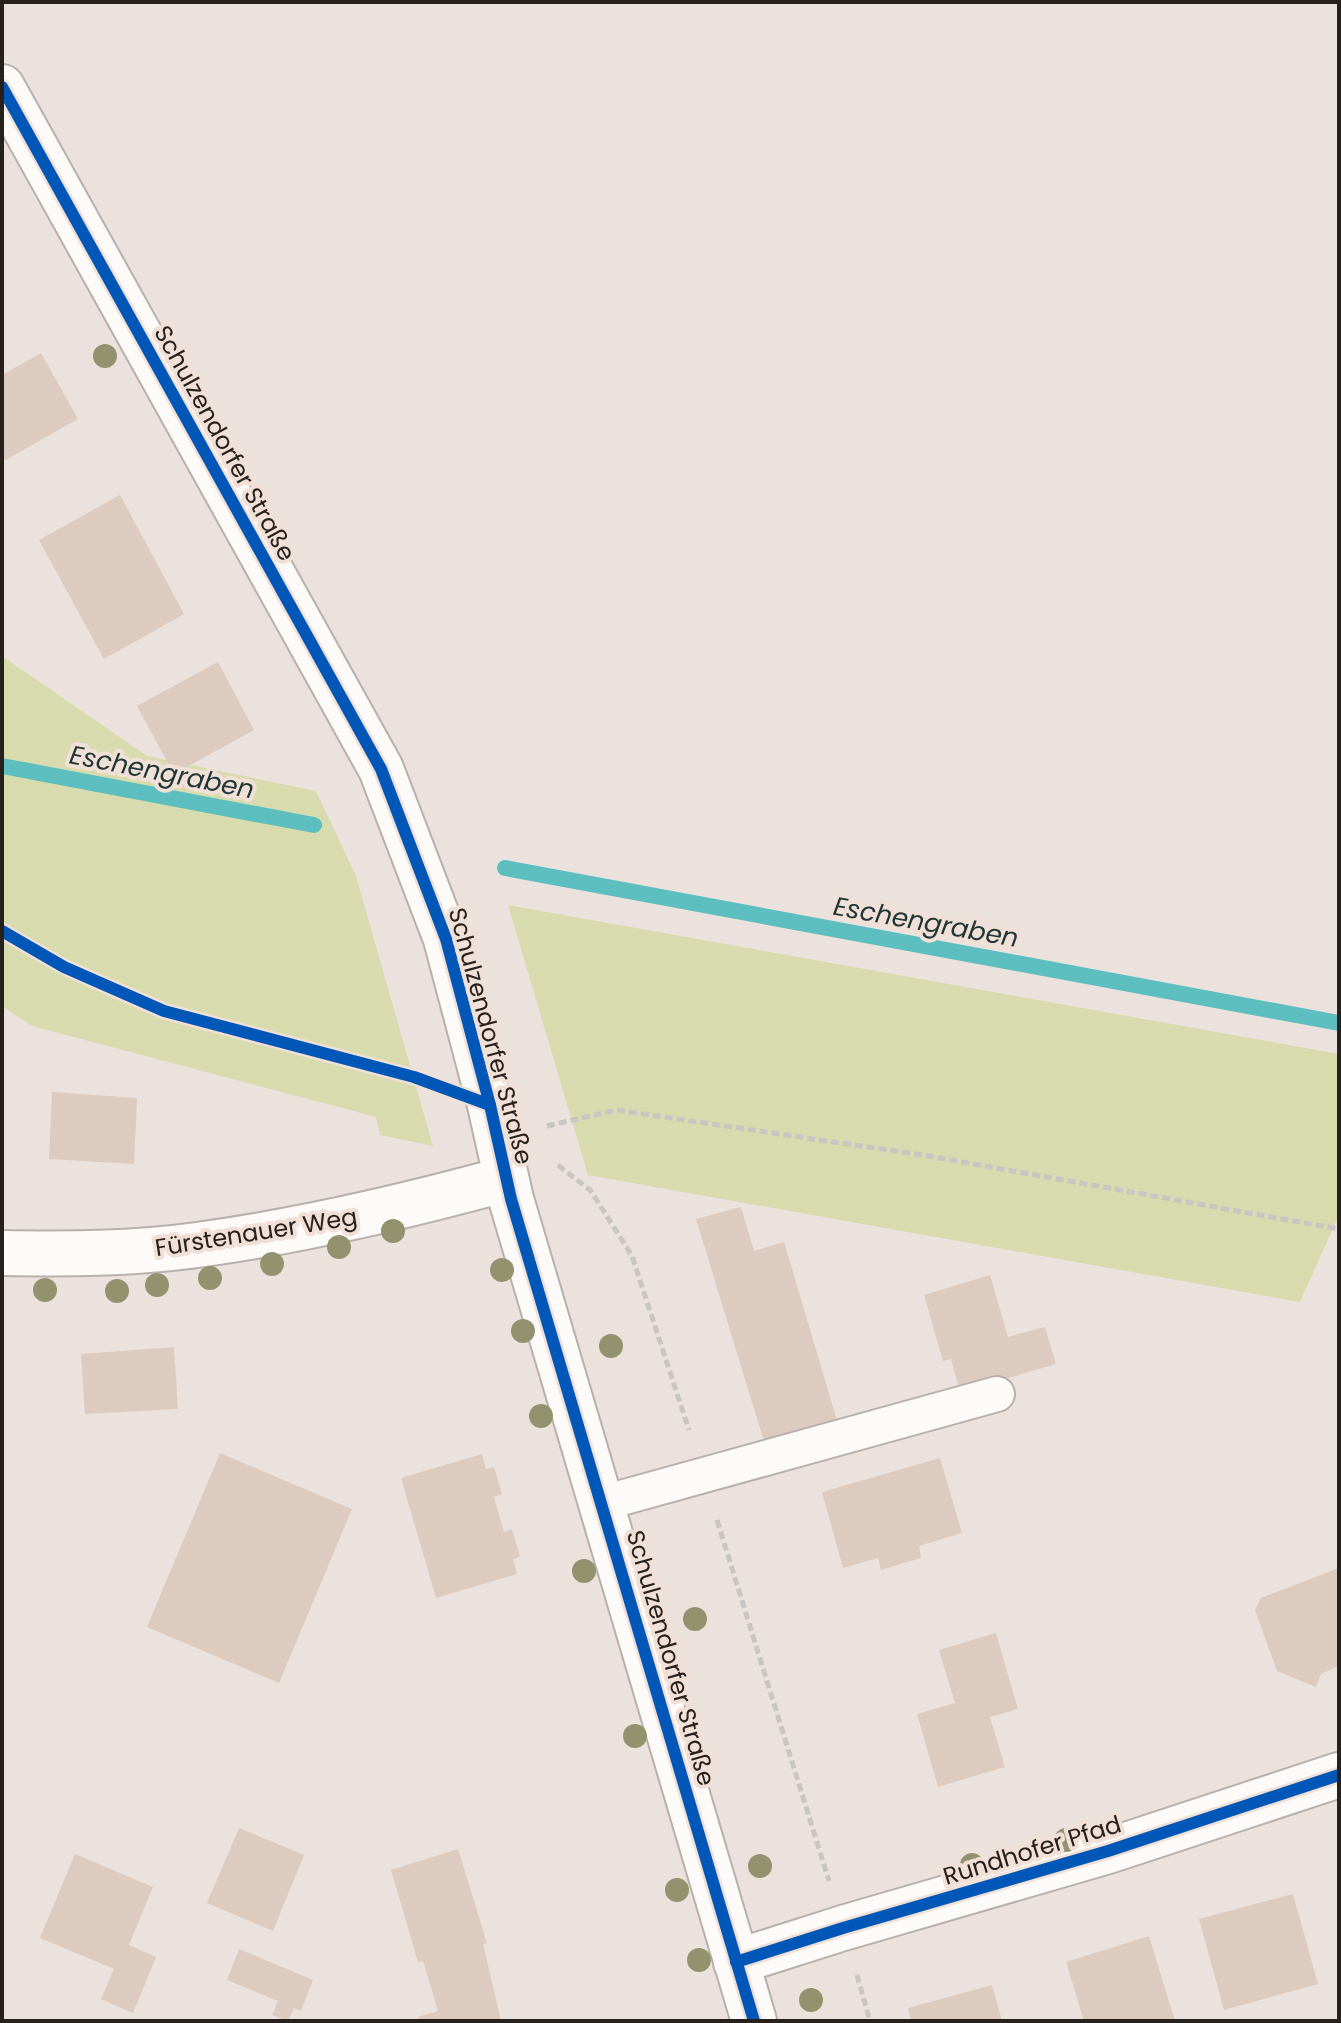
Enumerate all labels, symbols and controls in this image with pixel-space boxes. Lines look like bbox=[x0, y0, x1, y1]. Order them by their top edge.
street label: Schulzendorfer Straße bbox=[146, 319, 304, 567]
water label: Eschengraben bbox=[67, 736, 257, 808]
water label: Eschengraben bbox=[831, 888, 1021, 956]
street label: Schulzendorfer Straße bbox=[441, 904, 541, 1168]
street label: Fürstenauer Weg bbox=[153, 1200, 359, 1264]
street label: Schulzendorfer Straße bbox=[619, 1526, 723, 1790]
street label: Rundhofer Pfad bbox=[939, 1807, 1125, 1893]

